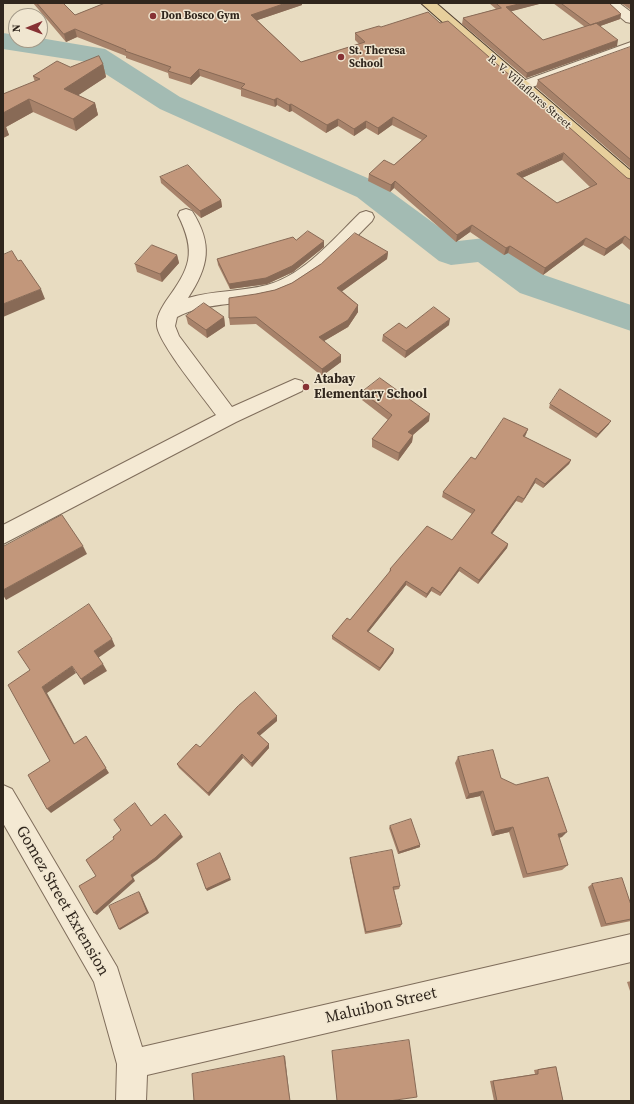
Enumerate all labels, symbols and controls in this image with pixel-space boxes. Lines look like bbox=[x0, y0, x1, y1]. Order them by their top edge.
north arrow bbox=[8, 8, 48, 48]
place label: Don Bosco Gym bbox=[161, 9, 240, 23]
marker: Don Bosco Gym bbox=[148, 11, 158, 21]
text: N bbox=[9, 24, 24, 32]
place label: St. Theresa School bbox=[349, 44, 405, 70]
marker: St. Theresa School bbox=[336, 52, 346, 62]
street label: R. V. Villaflores Street bbox=[485, 52, 573, 132]
place label: Atabay Elementary School bbox=[314, 372, 427, 403]
marker: Atabay Elementary School bbox=[301, 382, 311, 392]
street label: Gomez Street Extension bbox=[11, 823, 113, 979]
street label: Maluibon Street bbox=[323, 984, 439, 1028]

